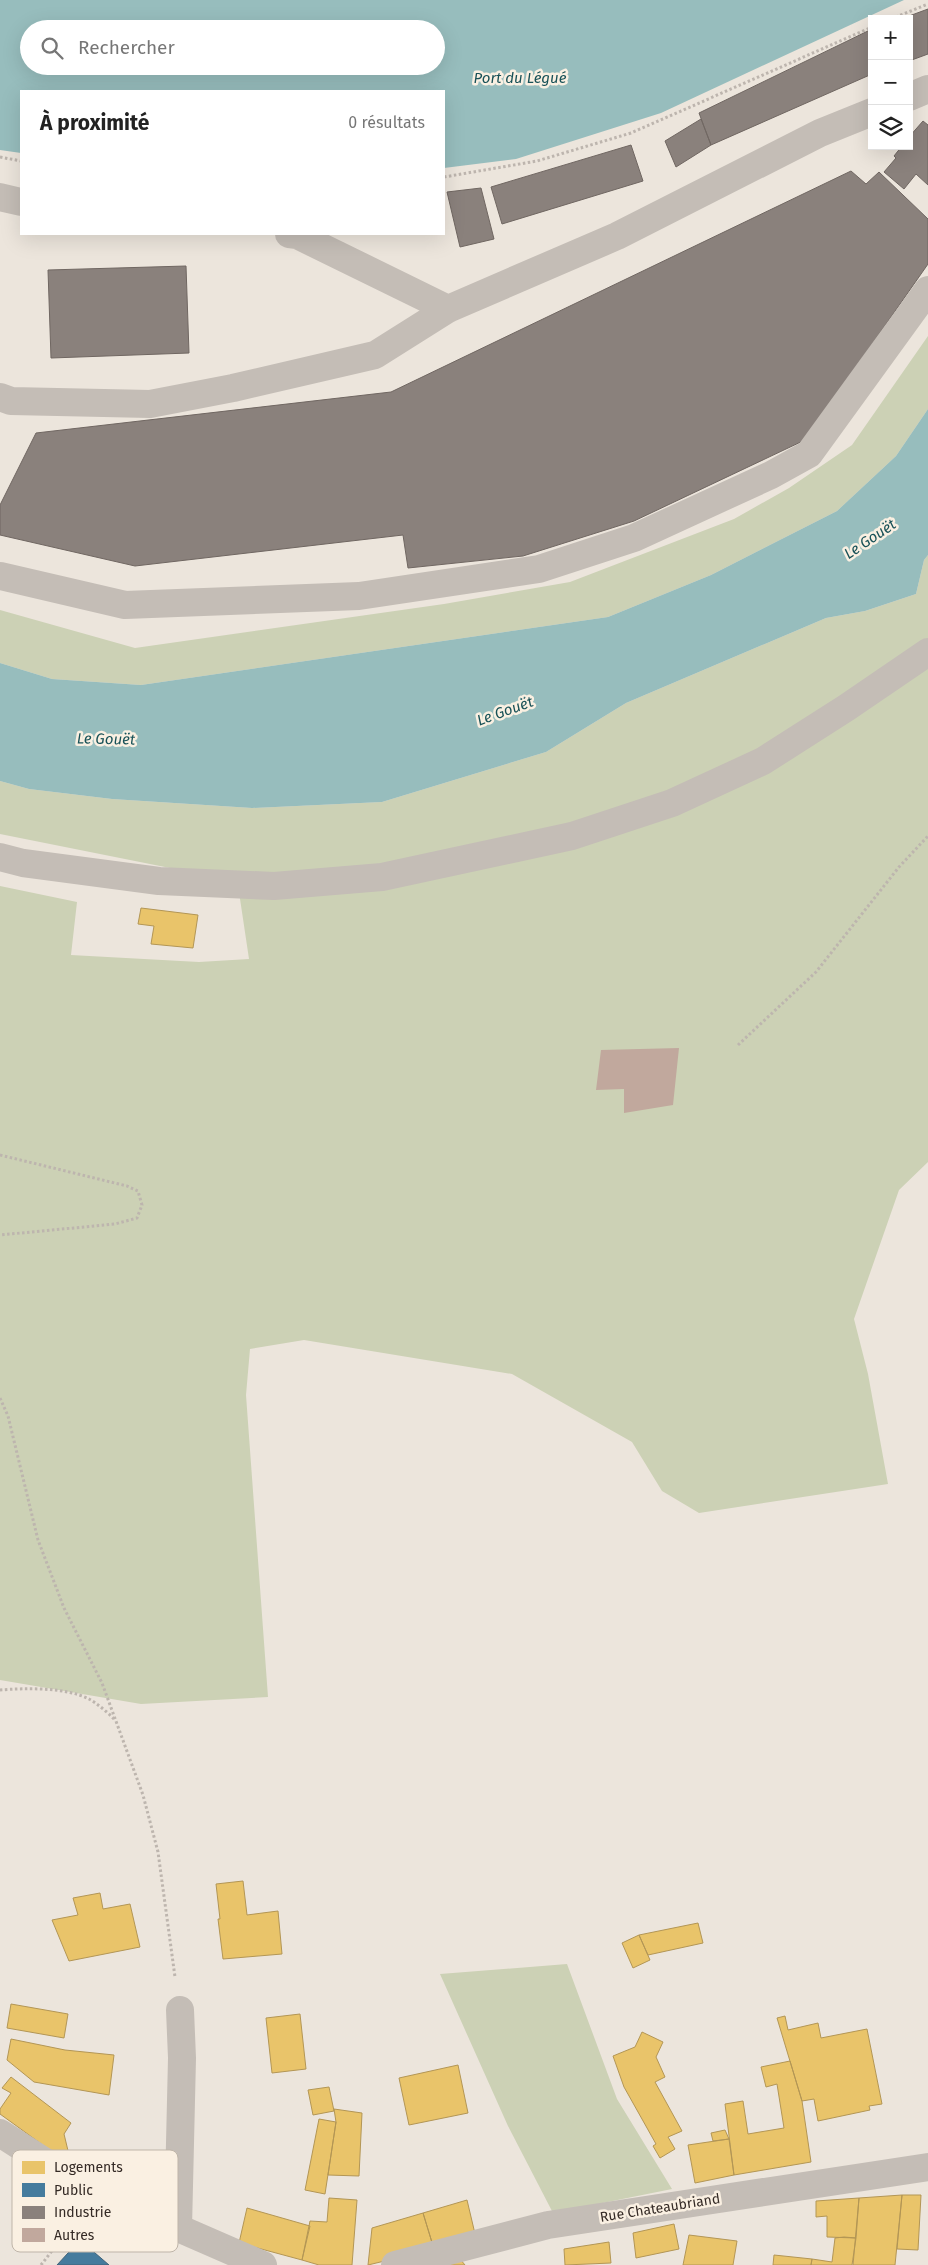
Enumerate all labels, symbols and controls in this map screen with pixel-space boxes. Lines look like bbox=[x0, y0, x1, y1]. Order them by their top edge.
map controls bbox=[868, 15, 913, 150]
button: + bbox=[868, 15, 913, 60]
search box bbox=[20, 20, 445, 75]
icon: search bbox=[38, 34, 66, 62]
text: Rechercher bbox=[78, 36, 175, 59]
button: − bbox=[868, 60, 913, 105]
water label: Port du Légué bbox=[474, 69, 567, 87]
button: layers bbox=[868, 105, 913, 150]
text: À proximité bbox=[40, 110, 149, 136]
text: 0 résultats bbox=[348, 113, 425, 132]
water label: Le Gouët bbox=[841, 515, 900, 563]
water label: Le Gouët bbox=[474, 692, 536, 729]
water label: Le Gouët bbox=[77, 729, 136, 749]
legend bbox=[12, 2150, 178, 2252]
text: Logements bbox=[54, 2159, 123, 2176]
text: Public bbox=[54, 2182, 93, 2199]
street label: Rue Chateaubriand bbox=[599, 2190, 721, 2226]
text: Industrie bbox=[54, 2204, 111, 2221]
text: Autres bbox=[54, 2227, 95, 2244]

